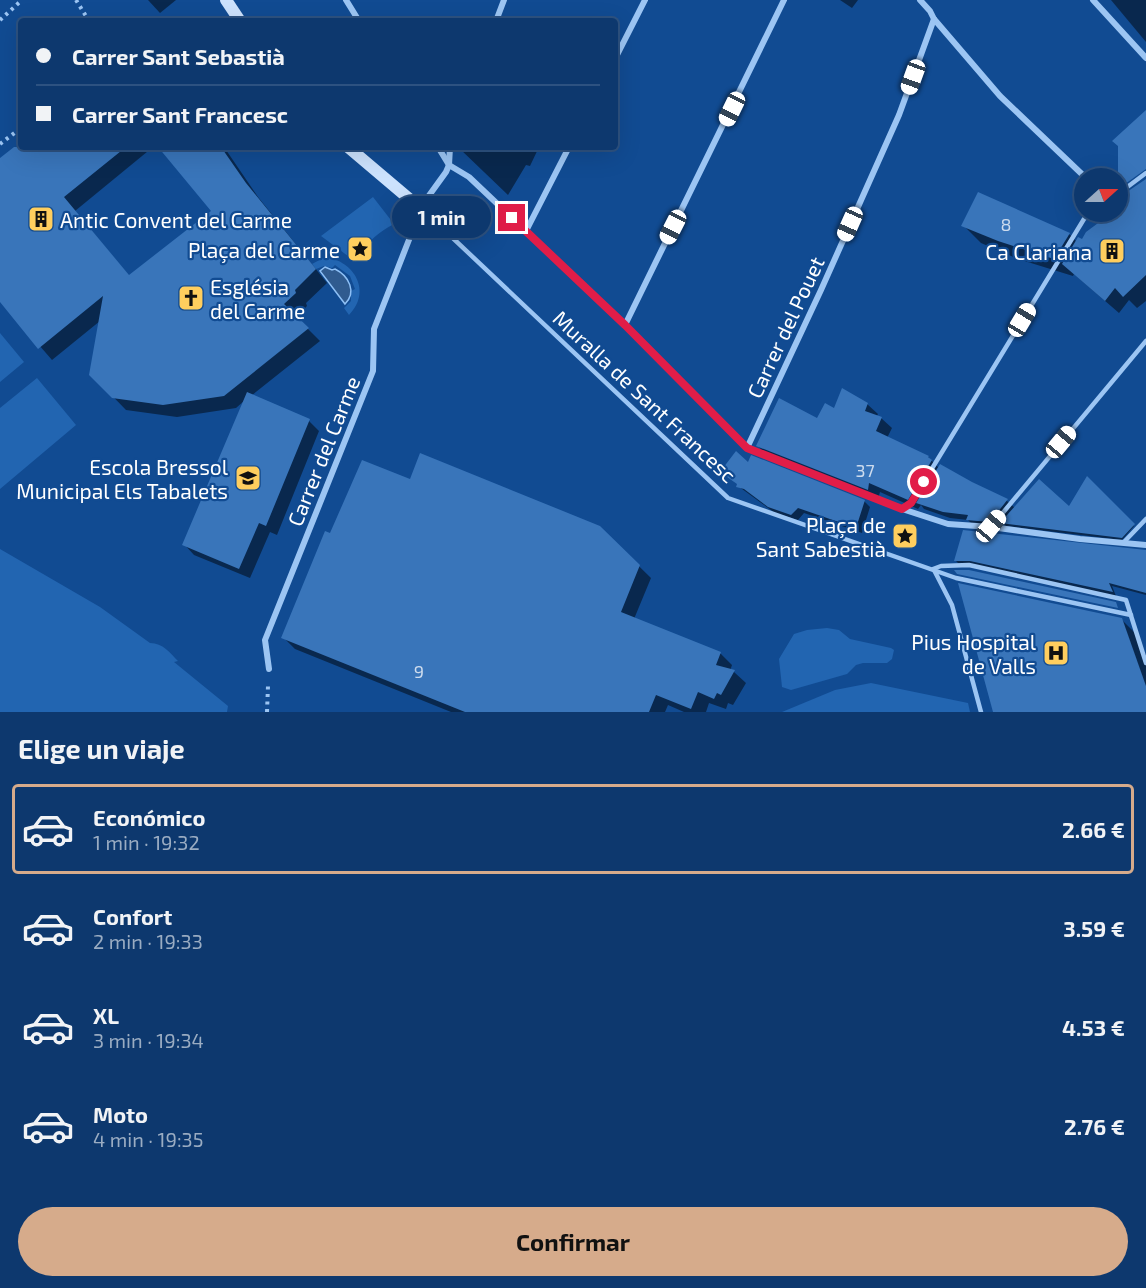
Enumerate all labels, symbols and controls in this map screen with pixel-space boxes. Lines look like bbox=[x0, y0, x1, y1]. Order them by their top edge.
text: Carrer Sant Sebastià bbox=[72, 43, 285, 69]
car bbox=[898, 57, 928, 97]
car bbox=[716, 89, 748, 129]
text: Carrer Sant Francesc bbox=[72, 101, 288, 127]
north arrow bbox=[1074, 168, 1128, 222]
map controls bbox=[1074, 168, 1128, 222]
callout: 1 min bbox=[392, 197, 491, 239]
building icon: Antic Convent del Carme bbox=[26, 204, 56, 234]
route end bbox=[498, 204, 525, 231]
car bbox=[834, 204, 866, 244]
text: 1 min bbox=[417, 205, 466, 229]
place label: Antic Convent del Carme bbox=[60, 207, 292, 232]
car bbox=[657, 207, 689, 247]
house number: 8 bbox=[1001, 213, 1011, 235]
place icon: Plaça del Carme bbox=[345, 234, 375, 264]
building icon: Ca Clariana bbox=[1097, 236, 1127, 266]
place label: Plaça del Carme bbox=[188, 237, 340, 264]
place label: Ca Clariana bbox=[985, 239, 1092, 264]
street label: Carrer del Pouet bbox=[741, 252, 829, 402]
place label: Església del Carme bbox=[210, 274, 305, 323]
church icon: Església del Carme bbox=[176, 283, 206, 313]
car bbox=[1005, 300, 1039, 340]
street label: Muralla de Sant Francesc bbox=[548, 305, 742, 487]
street label: Carrer del Carme bbox=[282, 372, 364, 530]
car bbox=[1043, 422, 1079, 462]
place label: Escola Bressol Municipal Els Tabalets bbox=[16, 454, 229, 503]
house number: 37 bbox=[855, 459, 875, 481]
school or university icon: Escola Bressol Municipal Els Tabalets bbox=[233, 463, 263, 493]
route start bbox=[910, 468, 937, 495]
car bbox=[973, 506, 1009, 546]
place label: Plaça de Sant Sabestià bbox=[756, 512, 886, 561]
place icon: Plaça de Sant Sabestià bbox=[890, 521, 920, 551]
place label: Pius Hospital de Valls bbox=[911, 629, 1037, 678]
hospital icon: Pius Hospital de Valls bbox=[1041, 638, 1071, 668]
house number: 9 bbox=[414, 660, 424, 682]
text: Elige un viaje bbox=[18, 732, 185, 764]
icon: car bbox=[21, 802, 75, 856]
text: Económico bbox=[93, 804, 205, 830]
text: 2.66 € bbox=[1062, 816, 1125, 842]
text: 1 min · 19:32 bbox=[93, 830, 200, 854]
icon: car bbox=[21, 901, 75, 955]
text: Confort bbox=[93, 903, 172, 929]
text: 3.59 € bbox=[1063, 915, 1125, 941]
text: 2 min · 19:33 bbox=[93, 929, 203, 953]
icon: car bbox=[21, 1000, 75, 1054]
text: XL bbox=[93, 1002, 119, 1028]
text: 4.53 € bbox=[1062, 1014, 1125, 1040]
text: 3 min · 19:34 bbox=[93, 1028, 204, 1052]
icon: car bbox=[21, 1099, 75, 1153]
text: Moto bbox=[93, 1101, 148, 1127]
text: 2.76 € bbox=[1064, 1113, 1125, 1139]
text: 4 min · 19:35 bbox=[93, 1127, 203, 1151]
button: Confirmar bbox=[18, 1207, 1128, 1276]

